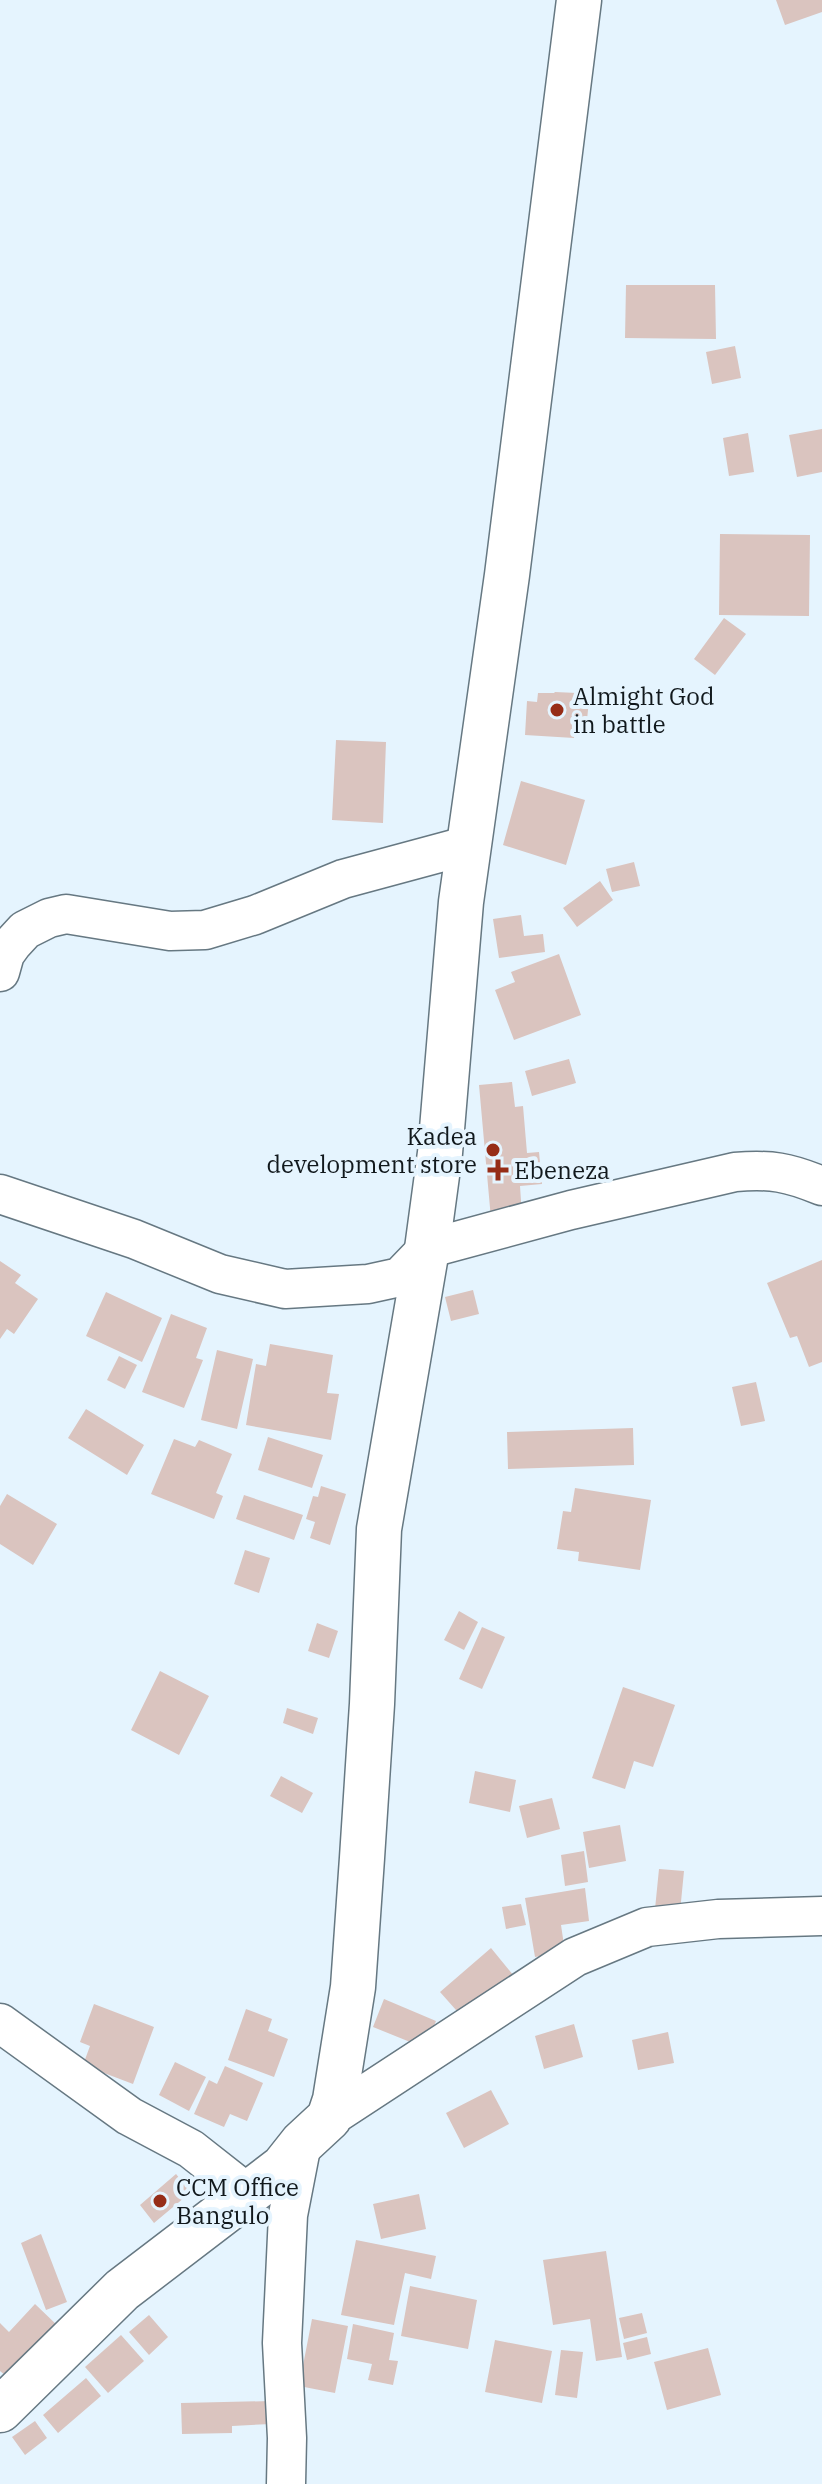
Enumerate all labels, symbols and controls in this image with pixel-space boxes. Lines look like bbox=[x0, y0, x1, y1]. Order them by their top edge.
place label: Almight God in battle bbox=[573, 680, 715, 740]
marker: Almight God in battle bbox=[548, 701, 566, 719]
place label: Kadea development store bbox=[266, 1120, 477, 1180]
marker: Kadea development store bbox=[484, 1141, 502, 1159]
place label: Ebeneza bbox=[514, 1154, 610, 1186]
marker: Ebeneza bbox=[489, 1161, 507, 1179]
place label: CCM Office Bangulo bbox=[176, 2171, 299, 2231]
marker: CCM Office Bangulo bbox=[151, 2192, 169, 2210]

